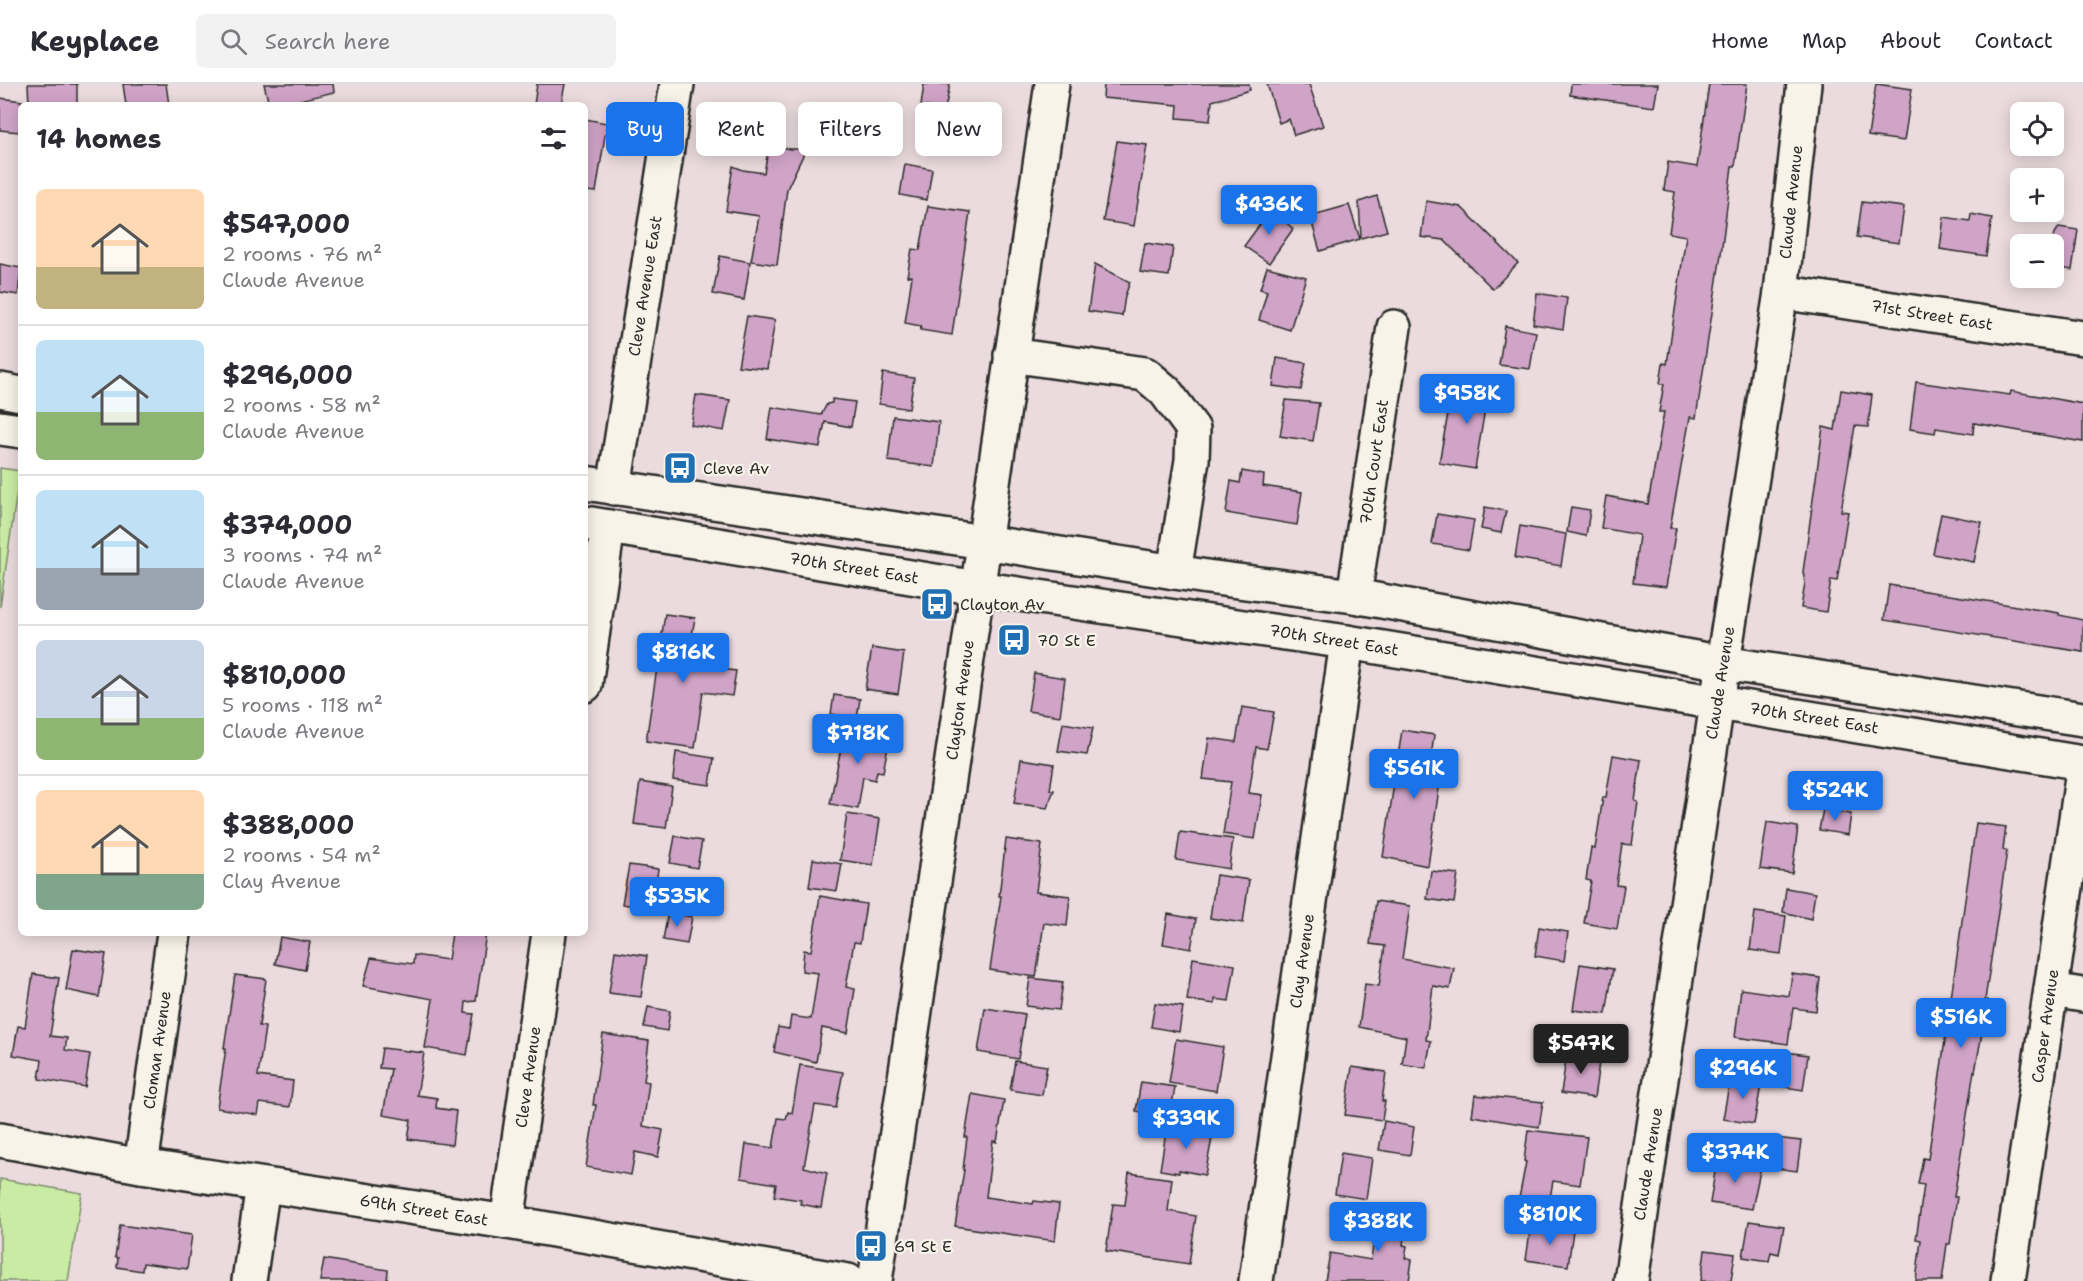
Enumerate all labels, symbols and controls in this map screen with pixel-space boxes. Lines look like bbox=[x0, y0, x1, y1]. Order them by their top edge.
search box bbox=[196, 14, 616, 68]
text: Keyplace bbox=[30, 22, 160, 60]
icon: search bbox=[217, 25, 250, 58]
text: Search here bbox=[265, 27, 390, 56]
text: Home bbox=[1711, 27, 1769, 55]
text: Map bbox=[1802, 27, 1847, 55]
text: About bbox=[1880, 27, 1941, 55]
text: Contact bbox=[1974, 27, 2053, 55]
chip: Buy bbox=[606, 102, 684, 156]
chip: Rent bbox=[696, 102, 786, 156]
chip: Filters bbox=[798, 102, 903, 156]
chip: New bbox=[915, 102, 1002, 156]
map controls bbox=[2010, 102, 2064, 288]
button: locate bbox=[2010, 102, 2064, 156]
text: 14 homes bbox=[36, 121, 162, 156]
icon: filters bbox=[537, 122, 570, 155]
street label: Claude Avenue bbox=[1775, 144, 1807, 260]
button: + bbox=[2010, 168, 2064, 222]
pin: $436K bbox=[1227, 185, 1311, 236]
text: $436K bbox=[1235, 191, 1303, 217]
text: $547,000 bbox=[222, 206, 350, 241]
icon: home bbox=[84, 213, 156, 285]
street label: Cleve Avenue East bbox=[624, 214, 666, 358]
button: − bbox=[2010, 234, 2064, 288]
text: 2 rooms · 76 m² bbox=[222, 241, 382, 267]
text: Claude Avenue bbox=[222, 267, 365, 293]
street label: 71st Street East bbox=[1870, 295, 1994, 335]
text: $296,000 bbox=[222, 357, 353, 392]
icon: home bbox=[84, 364, 156, 436]
pin: $958K bbox=[1425, 374, 1509, 425]
text: $958K bbox=[1433, 380, 1501, 406]
text: 2 rooms · 58 m² bbox=[222, 392, 381, 418]
street label: 70th Court East bbox=[1355, 398, 1393, 526]
text: Claude Avenue bbox=[222, 418, 365, 444]
bus stop icon: Cleve Av bbox=[662, 450, 698, 486]
place label: Cleve Av bbox=[703, 458, 769, 479]
text: $374,000 bbox=[222, 507, 353, 542]
icon: home bbox=[84, 514, 156, 586]
text: 3 rooms · 74 m² bbox=[222, 542, 382, 568]
street label: 70th Street East bbox=[788, 547, 920, 589]
text: Claude Avenue bbox=[222, 568, 365, 594]
bus stop icon: Clayton Av bbox=[919, 586, 955, 622]
place label: Clayton Av bbox=[960, 594, 1045, 615]
street label: 70th Street East bbox=[1268, 619, 1400, 661]
bus stop icon: 70 St E bbox=[996, 622, 1032, 658]
street label: Claude Avenue bbox=[1701, 625, 1739, 741]
place label: 70 St E bbox=[1037, 630, 1096, 651]
pin: $816K bbox=[641, 633, 725, 684]
text: $816K bbox=[651, 639, 715, 665]
street label: Clayton Avenue bbox=[941, 639, 979, 761]
text: $810,000 bbox=[222, 657, 346, 692]
icon: home bbox=[84, 664, 156, 736]
text: 5 rooms · 118 m² bbox=[222, 692, 383, 718]
street label: 70th Street East bbox=[1748, 697, 1880, 739]
pin: $718K bbox=[816, 714, 900, 765]
text: Claude Avenue bbox=[222, 718, 365, 744]
text: $718K bbox=[826, 720, 890, 746]
pin: $561K bbox=[1372, 749, 1456, 800]
text: $561K bbox=[1383, 755, 1445, 781]
pin: $524K bbox=[1793, 771, 1877, 822]
text: $524K bbox=[1802, 777, 1868, 803]
text: $388,000 bbox=[222, 807, 354, 842]
icon: home bbox=[84, 814, 156, 886]
text: 2 rooms · 54 m² bbox=[222, 842, 381, 868]
text: Clay Avenue bbox=[222, 868, 341, 894]
pin: $535K bbox=[635, 877, 719, 928]
text: $535K bbox=[644, 883, 710, 909]
street label: Clay Avenue bbox=[1285, 912, 1319, 1010]
street label: Casper Avenue bbox=[2027, 968, 2063, 1084]
street label: Cloman Avenue bbox=[138, 989, 176, 1111]
pin: $516K bbox=[1919, 998, 2003, 1049]
text: $516K bbox=[1930, 1004, 1992, 1030]
pin: $547K bbox=[1539, 1024, 1623, 1075]
street label: Cleve Avenue bbox=[510, 1025, 546, 1129]
text: $547K bbox=[1547, 1030, 1615, 1056]
pin: $296K bbox=[1701, 1049, 1785, 1100]
text: $296K bbox=[1709, 1055, 1777, 1081]
pin: $339K bbox=[1144, 1099, 1228, 1150]
text: $339K bbox=[1152, 1105, 1220, 1131]
street label: Claude Avenue bbox=[1629, 1106, 1667, 1222]
pin: $374K bbox=[1693, 1133, 1777, 1184]
text: $374K bbox=[1701, 1139, 1769, 1165]
street label: 69th Street East bbox=[358, 1189, 490, 1231]
pin: $810K bbox=[1508, 1195, 1592, 1246]
text: $810K bbox=[1518, 1201, 1582, 1227]
pin: $388K bbox=[1336, 1202, 1420, 1253]
text: $388K bbox=[1343, 1208, 1413, 1234]
bus stop icon: 69 St E bbox=[853, 1228, 889, 1264]
place label: 69 St E bbox=[894, 1236, 952, 1257]

